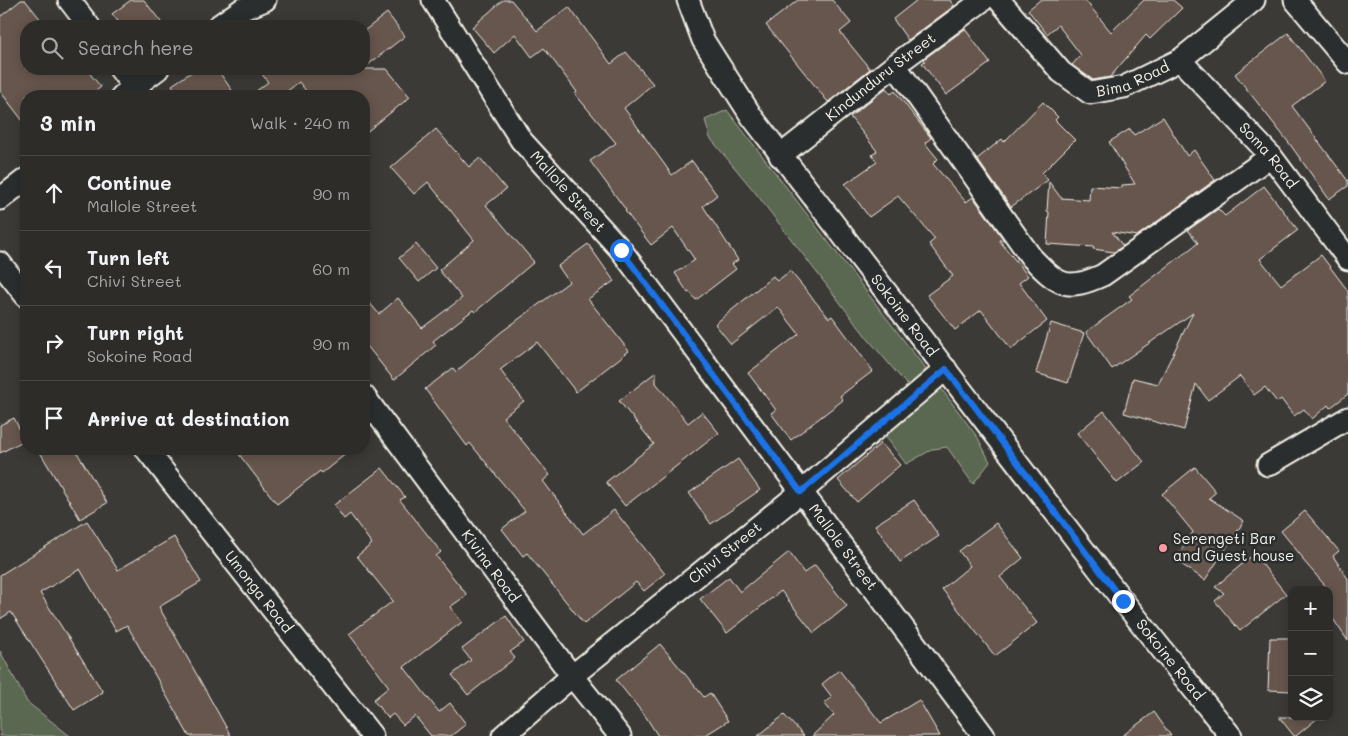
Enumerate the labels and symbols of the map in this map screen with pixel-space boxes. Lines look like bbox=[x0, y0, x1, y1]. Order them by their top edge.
street label: Kindunduru Street bbox=[821, 27, 939, 125]
street label: Bima Road bbox=[1094, 56, 1172, 101]
street label: Soma Road bbox=[1235, 117, 1303, 192]
street label: Mallole Street bbox=[526, 146, 611, 236]
route start bbox=[610, 239, 633, 262]
street label: Sokoine Road bbox=[867, 270, 943, 360]
street label: Mallole Street bbox=[805, 499, 883, 594]
street label: Chivi Street bbox=[684, 516, 766, 588]
street label: Kivina Road bbox=[458, 525, 525, 606]
place label: Serengeti Bar and Guest house bbox=[1173, 528, 1294, 565]
marker: Serengeti Bar and Guest house bbox=[1157, 542, 1169, 554]
street label: Umonga Road bbox=[221, 546, 298, 637]
route end bbox=[1112, 590, 1135, 613]
street label: Sokoine Road bbox=[1132, 614, 1209, 704]

